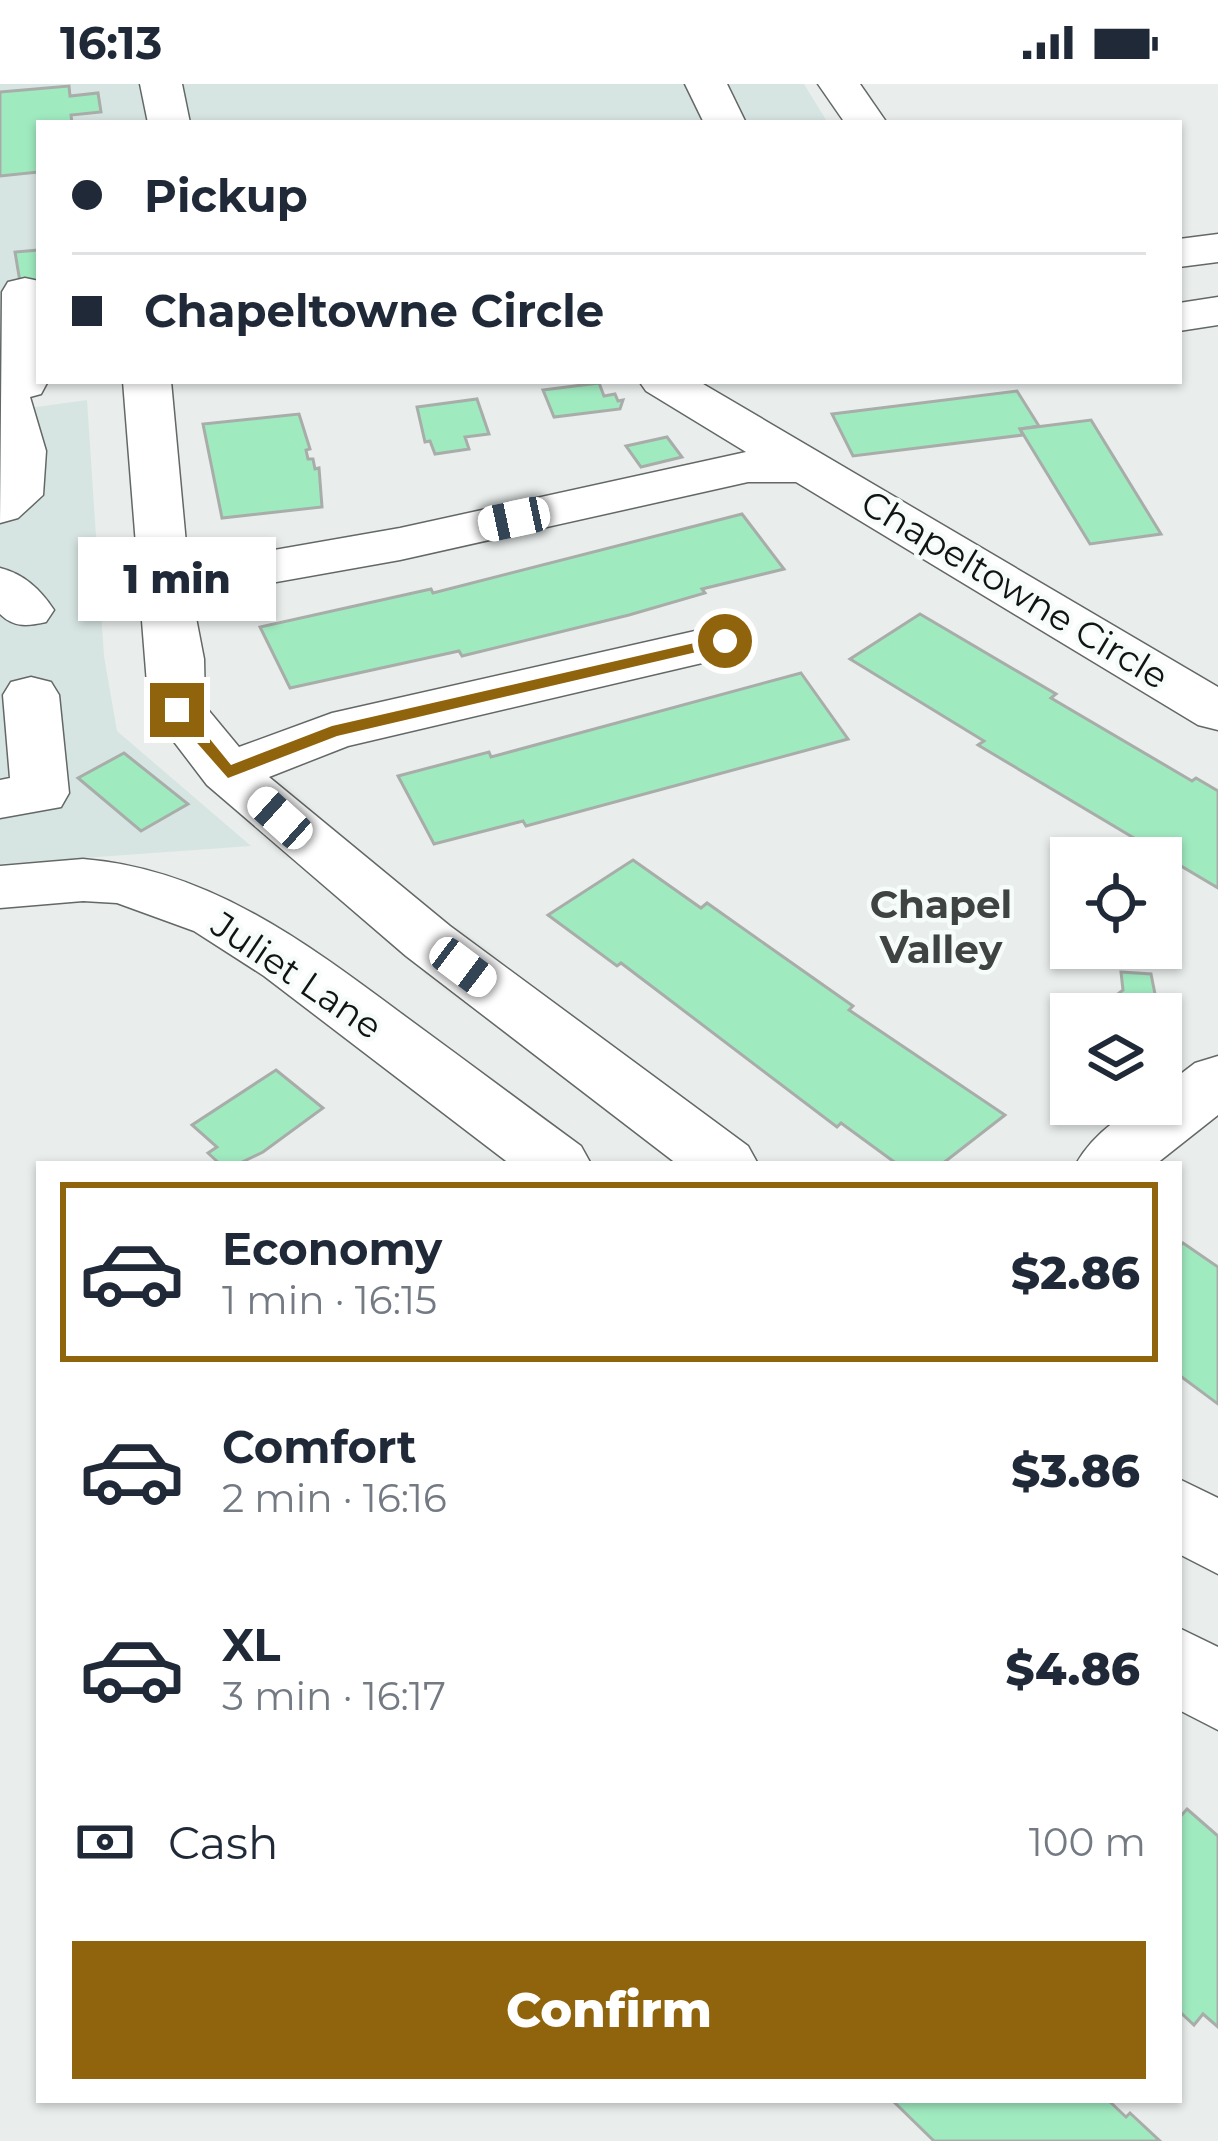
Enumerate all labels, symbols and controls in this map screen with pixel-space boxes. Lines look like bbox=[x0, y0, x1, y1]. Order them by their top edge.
text: 16:13 bbox=[60, 15, 162, 70]
text: Pickup bbox=[144, 168, 308, 223]
text: Chapeltowne Circle bbox=[144, 283, 604, 338]
street label: Chapeltowne Circle bbox=[854, 480, 1176, 698]
car bbox=[475, 494, 553, 544]
callout: 1 min bbox=[78, 536, 276, 620]
text: 1 min bbox=[123, 555, 231, 603]
route start bbox=[698, 614, 752, 668]
route end bbox=[150, 683, 204, 737]
car bbox=[241, 781, 319, 855]
map controls bbox=[1050, 837, 1182, 1125]
button: locate bbox=[1050, 837, 1182, 969]
district label: Chapel Valley bbox=[870, 880, 1012, 973]
street label: Juliet Lane bbox=[203, 901, 391, 1048]
car bbox=[423, 931, 503, 1003]
button: layers bbox=[1050, 993, 1182, 1125]
icon: car bbox=[78, 1218, 186, 1326]
text: Economy bbox=[222, 1221, 442, 1276]
text: $2.86 bbox=[1011, 1245, 1140, 1300]
text: 1 min · 16:15 bbox=[222, 1276, 437, 1324]
icon: car bbox=[78, 1416, 186, 1524]
text: Comfort bbox=[222, 1419, 417, 1474]
text: $3.86 bbox=[1011, 1443, 1140, 1498]
text: 2 min · 16:16 bbox=[222, 1474, 447, 1522]
icon: car bbox=[78, 1614, 186, 1722]
text: XL bbox=[222, 1617, 280, 1672]
text: $4.86 bbox=[1006, 1641, 1140, 1696]
text: 3 min · 16:17 bbox=[222, 1672, 446, 1720]
icon: cash bbox=[72, 1809, 138, 1875]
text: Cash bbox=[168, 1815, 279, 1870]
text: 100 m bbox=[1029, 1818, 1146, 1866]
button: Confirm bbox=[72, 1941, 1146, 2079]

